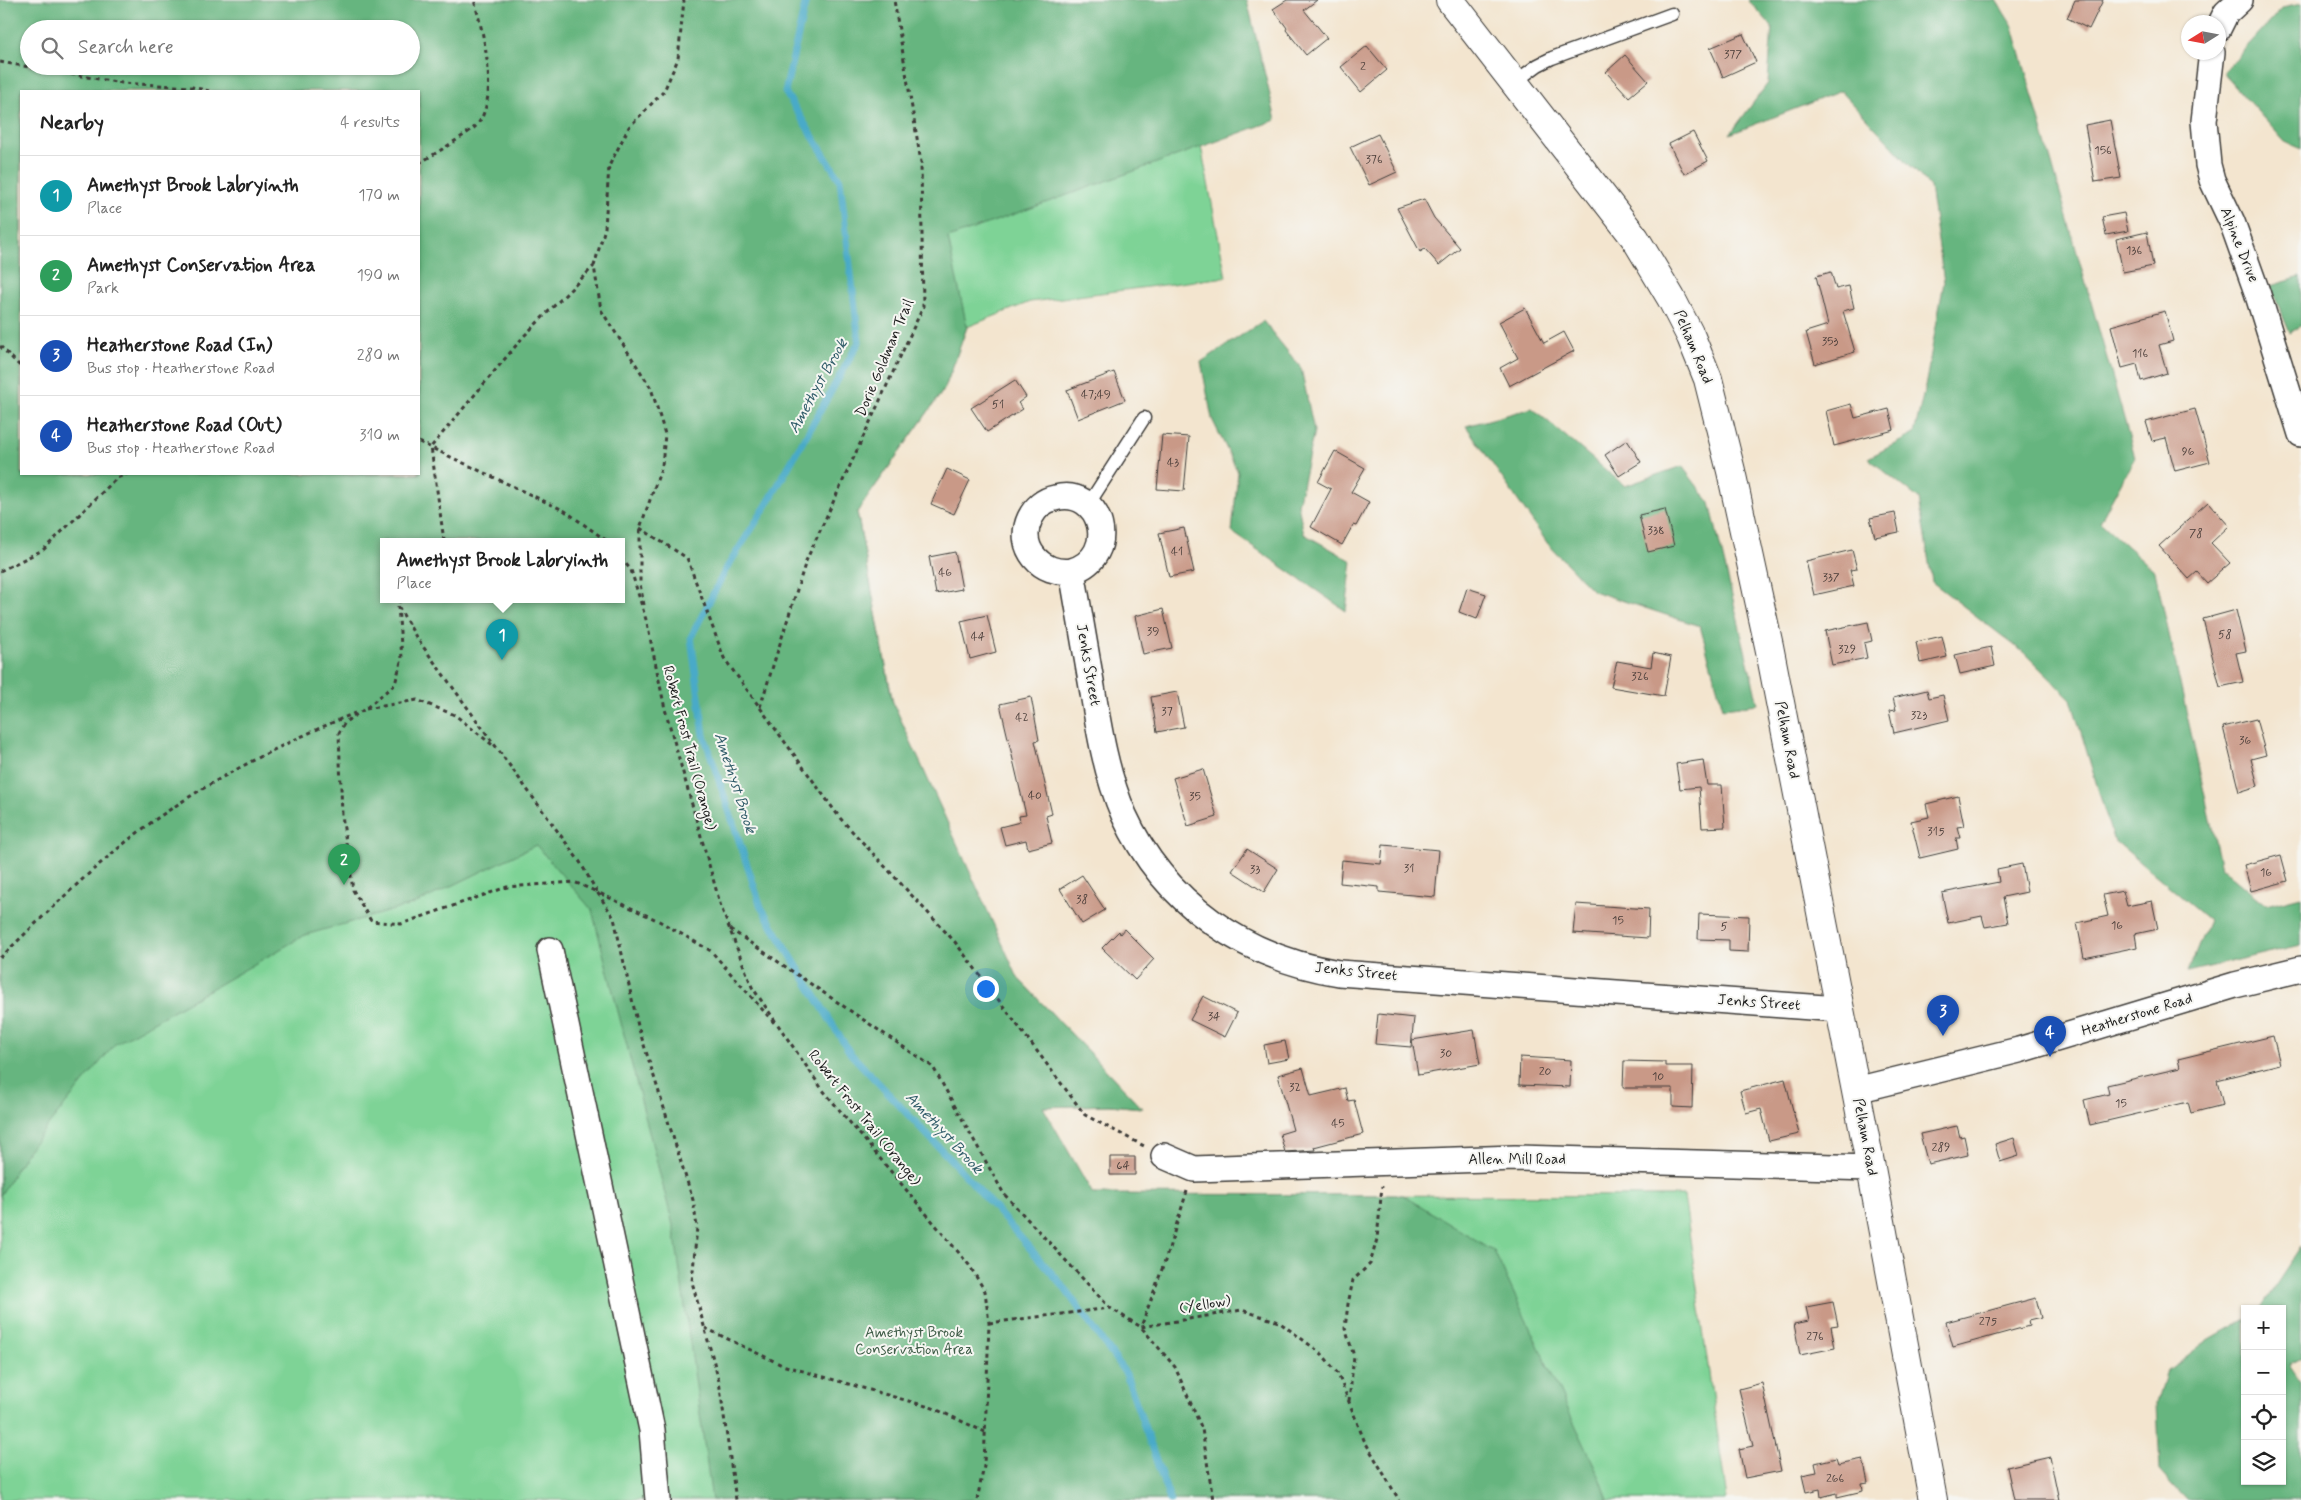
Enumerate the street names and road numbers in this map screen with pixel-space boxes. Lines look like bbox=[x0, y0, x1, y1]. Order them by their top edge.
street label: Alpine Drive bbox=[2215, 204, 2263, 286]
street label: Dorie Goldman Trail bbox=[851, 296, 919, 420]
street label: Pelham Road bbox=[1668, 307, 1718, 387]
street label: Jenks Street bbox=[1071, 622, 1105, 708]
street label: Robert Frost Trail (Orange) bbox=[656, 664, 721, 833]
street label: Pelham Road bbox=[1770, 700, 1804, 780]
street label: Jenks Street bbox=[1314, 958, 1399, 986]
street label: Heatherstone Road bbox=[2079, 989, 2195, 1041]
street label: Jenks Street bbox=[1717, 990, 1801, 1016]
street label: Robert Frost Trail (Orange) bbox=[802, 1046, 925, 1191]
street label: Pelham Road bbox=[1848, 1097, 1882, 1177]
street label: Allen Mill Road bbox=[1468, 1150, 1566, 1170]
street label: (Yellow) bbox=[1178, 1291, 1233, 1319]

